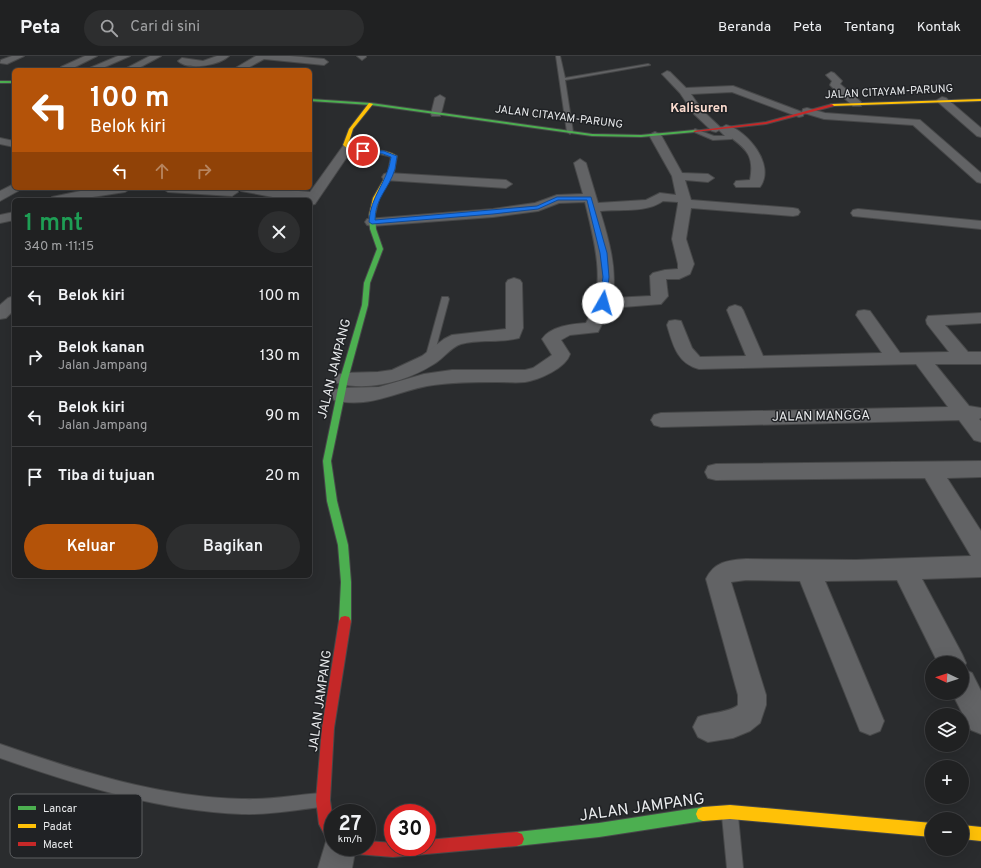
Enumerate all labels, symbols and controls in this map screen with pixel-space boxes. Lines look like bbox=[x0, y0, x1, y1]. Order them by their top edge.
search box bbox=[84, 10, 364, 46]
text: Peta bbox=[20, 16, 60, 40]
icon: search bbox=[98, 17, 120, 39]
text: Cari di sini bbox=[130, 18, 200, 37]
text: Beranda bbox=[718, 19, 771, 36]
text: Peta bbox=[793, 19, 822, 36]
text: Tentang bbox=[844, 19, 895, 36]
text: Kontak bbox=[917, 19, 961, 36]
text: 100 m bbox=[90, 81, 170, 117]
street label: JALAN CITAYAM-PARUNG bbox=[824, 82, 954, 102]
icon: left bbox=[24, 84, 76, 136]
district label: Kalisuren bbox=[670, 101, 728, 117]
street label: JALAN CITAYAM-PARUNG bbox=[494, 102, 624, 132]
text: Belok kiri bbox=[90, 116, 166, 139]
pin bbox=[346, 134, 380, 168]
icon: arrive bbox=[352, 140, 374, 162]
icon: left bbox=[109, 160, 131, 182]
icon: ahead bbox=[151, 160, 173, 182]
icon: right bbox=[193, 160, 215, 182]
text: 1 mnt bbox=[24, 209, 83, 239]
button: close bbox=[258, 211, 300, 253]
text: 340 m · 11:15 bbox=[24, 239, 94, 255]
position arrow bbox=[582, 282, 624, 324]
icon: left bbox=[24, 286, 46, 308]
text: Belok kiri bbox=[58, 287, 125, 306]
text: 100 m bbox=[259, 287, 300, 306]
street label: JALAN JAMPANG bbox=[315, 317, 355, 421]
text: Belok kanan bbox=[58, 339, 145, 358]
icon: right bbox=[24, 346, 46, 368]
text: 130 m bbox=[260, 347, 300, 366]
text: Jalan Jampang bbox=[58, 358, 147, 374]
text: Belok kiri bbox=[58, 399, 125, 418]
icon: left bbox=[24, 406, 46, 428]
text: 90 m bbox=[265, 407, 300, 426]
street label: JALAN MANGGA bbox=[772, 408, 870, 426]
text: Jalan Jampang bbox=[58, 418, 147, 434]
icon: arrive bbox=[24, 466, 46, 488]
text: Tiba di tujuan bbox=[58, 467, 155, 486]
text: 20 m bbox=[265, 467, 300, 486]
button: Keluar bbox=[24, 524, 158, 570]
button: Bagikan bbox=[166, 524, 300, 570]
street label: JALAN JAMPANG bbox=[306, 649, 336, 753]
north arrow bbox=[925, 656, 969, 700]
map controls bbox=[925, 656, 969, 856]
button: layers bbox=[925, 708, 969, 752]
button: + bbox=[925, 760, 969, 804]
street label: JALAN JAMPANG bbox=[578, 789, 706, 827]
legend bbox=[10, 794, 142, 858]
text: Lancar bbox=[43, 802, 78, 816]
speed limit sign: 30 bbox=[384, 804, 436, 856]
text: 27 bbox=[339, 812, 361, 838]
button: − bbox=[925, 812, 969, 856]
text: Padat bbox=[43, 820, 72, 834]
text: km/h bbox=[338, 833, 362, 846]
text: Macet bbox=[43, 838, 73, 852]

